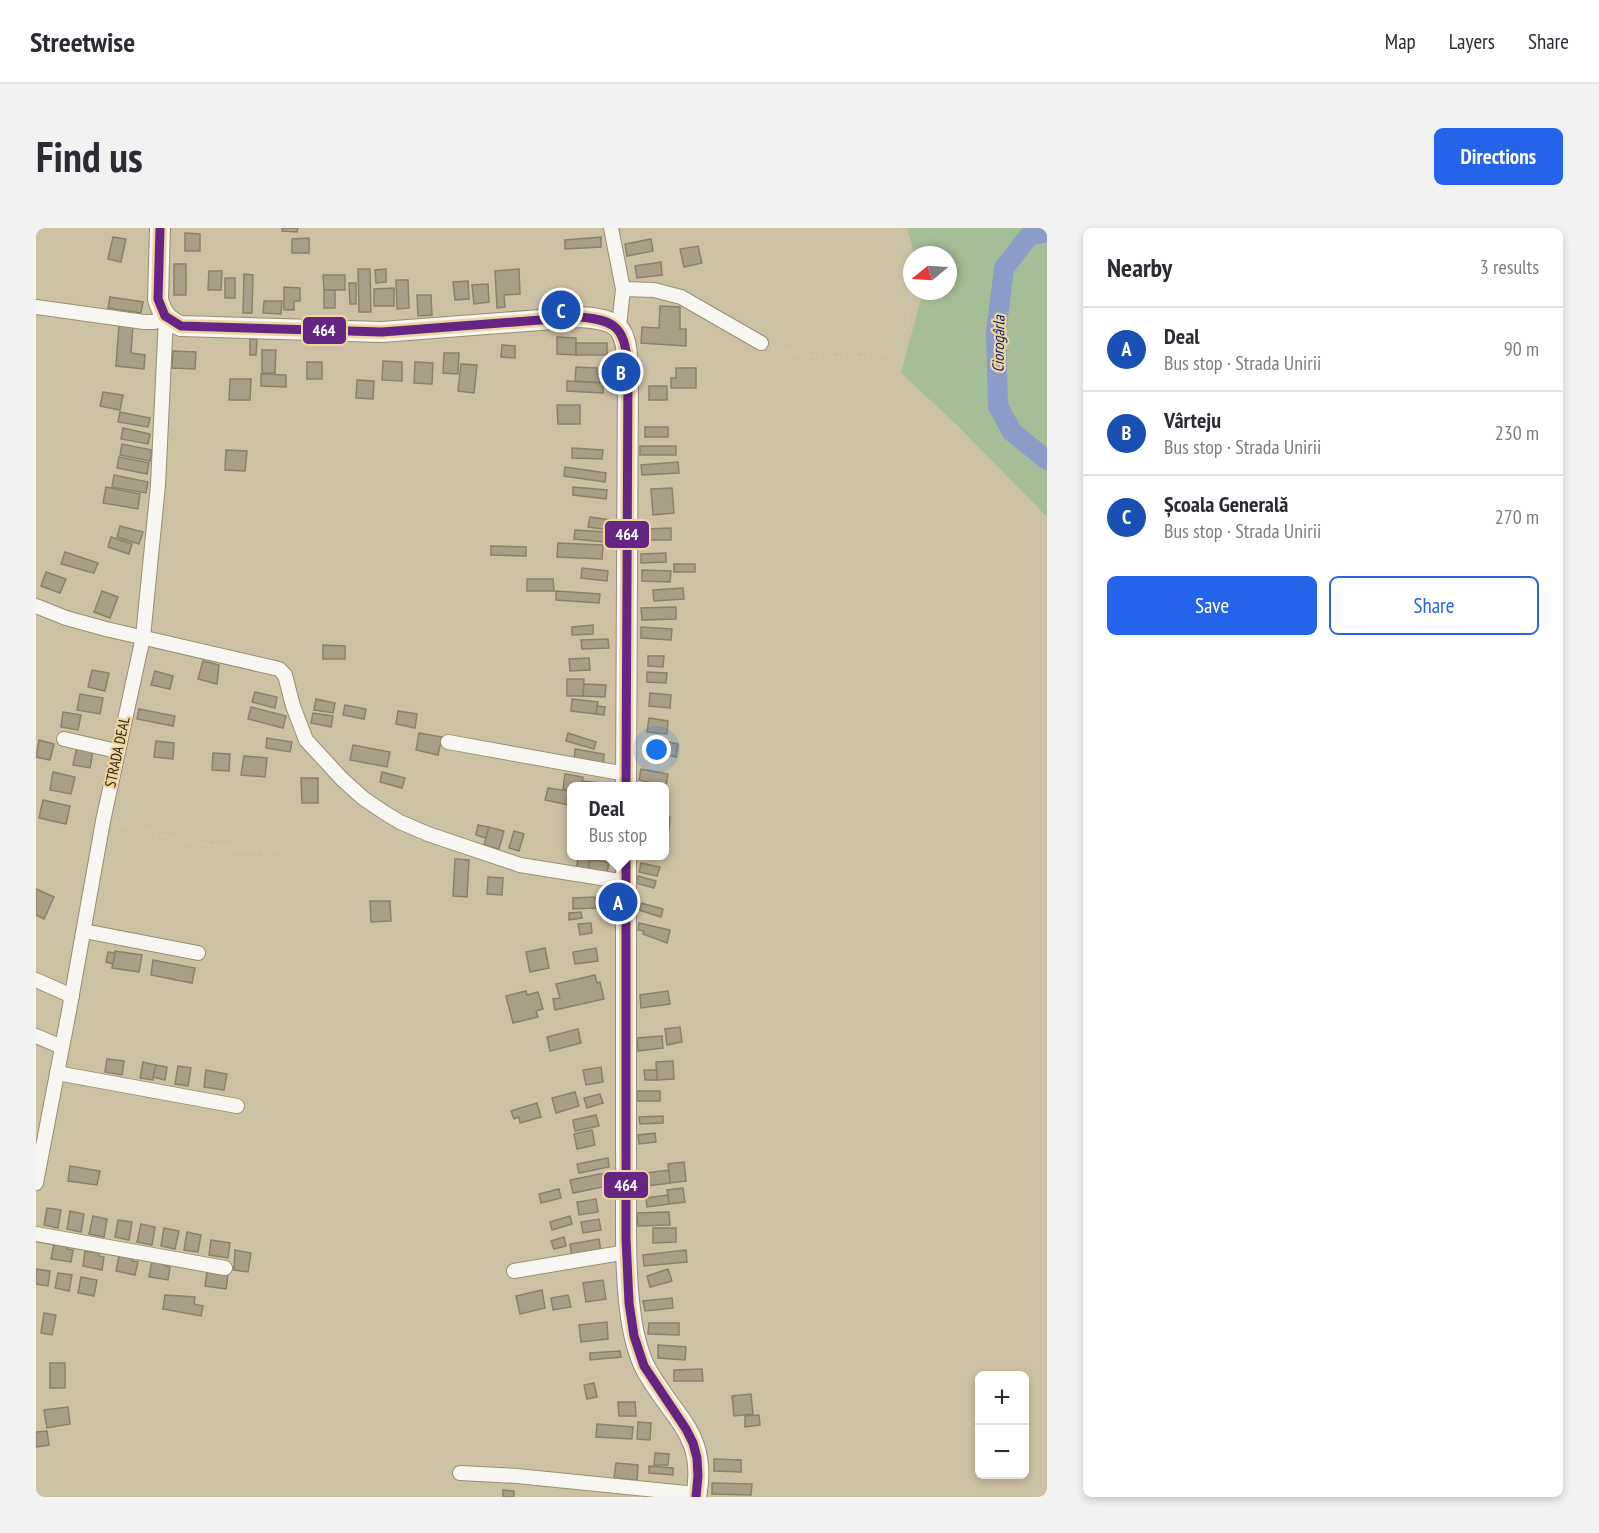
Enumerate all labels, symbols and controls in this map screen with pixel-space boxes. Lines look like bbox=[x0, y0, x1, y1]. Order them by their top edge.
text: Streetwise bbox=[30, 23, 135, 60]
text: Map bbox=[1385, 28, 1416, 55]
text: Layers bbox=[1449, 28, 1495, 55]
text: Share bbox=[1528, 28, 1569, 55]
button: Directions bbox=[1434, 128, 1563, 185]
text: Find us bbox=[36, 129, 143, 184]
north arrow bbox=[903, 246, 957, 300]
text: Nearby bbox=[1107, 251, 1172, 284]
text: 3 results bbox=[1480, 254, 1539, 280]
pin: C bbox=[542, 288, 580, 332]
water label: Ciorogârla bbox=[988, 314, 1009, 373]
line badge: 464 bbox=[302, 316, 347, 345]
text: 464 bbox=[313, 320, 336, 340]
text: Deal bbox=[1164, 322, 1200, 350]
text: A bbox=[1121, 336, 1132, 362]
text: 90 m bbox=[1504, 336, 1539, 362]
pin: B bbox=[602, 350, 640, 394]
text: Bus stop · Strada Unirii bbox=[1164, 350, 1321, 376]
text: Vârteju bbox=[1164, 406, 1221, 434]
text: B bbox=[1122, 420, 1131, 446]
text: 230 m bbox=[1495, 420, 1539, 446]
text: Bus stop · Strada Unirii bbox=[1164, 434, 1321, 460]
text: Școala Generală bbox=[1164, 490, 1288, 518]
text: C bbox=[1122, 504, 1131, 530]
text: 270 m bbox=[1495, 504, 1539, 530]
text: Bus stop · Strada Unirii bbox=[1164, 518, 1321, 544]
line badge: 464 bbox=[604, 520, 650, 549]
text: 464 bbox=[616, 524, 639, 544]
button: Save bbox=[1107, 576, 1317, 635]
button: Share bbox=[1329, 576, 1539, 635]
street label: STRADA DEAL bbox=[100, 714, 134, 789]
your location bbox=[642, 735, 671, 764]
popup bbox=[567, 782, 669, 860]
text: Deal bbox=[589, 794, 624, 822]
text: Bus stop bbox=[589, 822, 647, 848]
pin: A bbox=[598, 880, 638, 924]
line badge: 464 bbox=[603, 1171, 649, 1199]
text: 464 bbox=[615, 1175, 638, 1195]
map controls bbox=[975, 1371, 1029, 1479]
button: + bbox=[975, 1371, 1029, 1425]
button: − bbox=[975, 1425, 1029, 1479]

